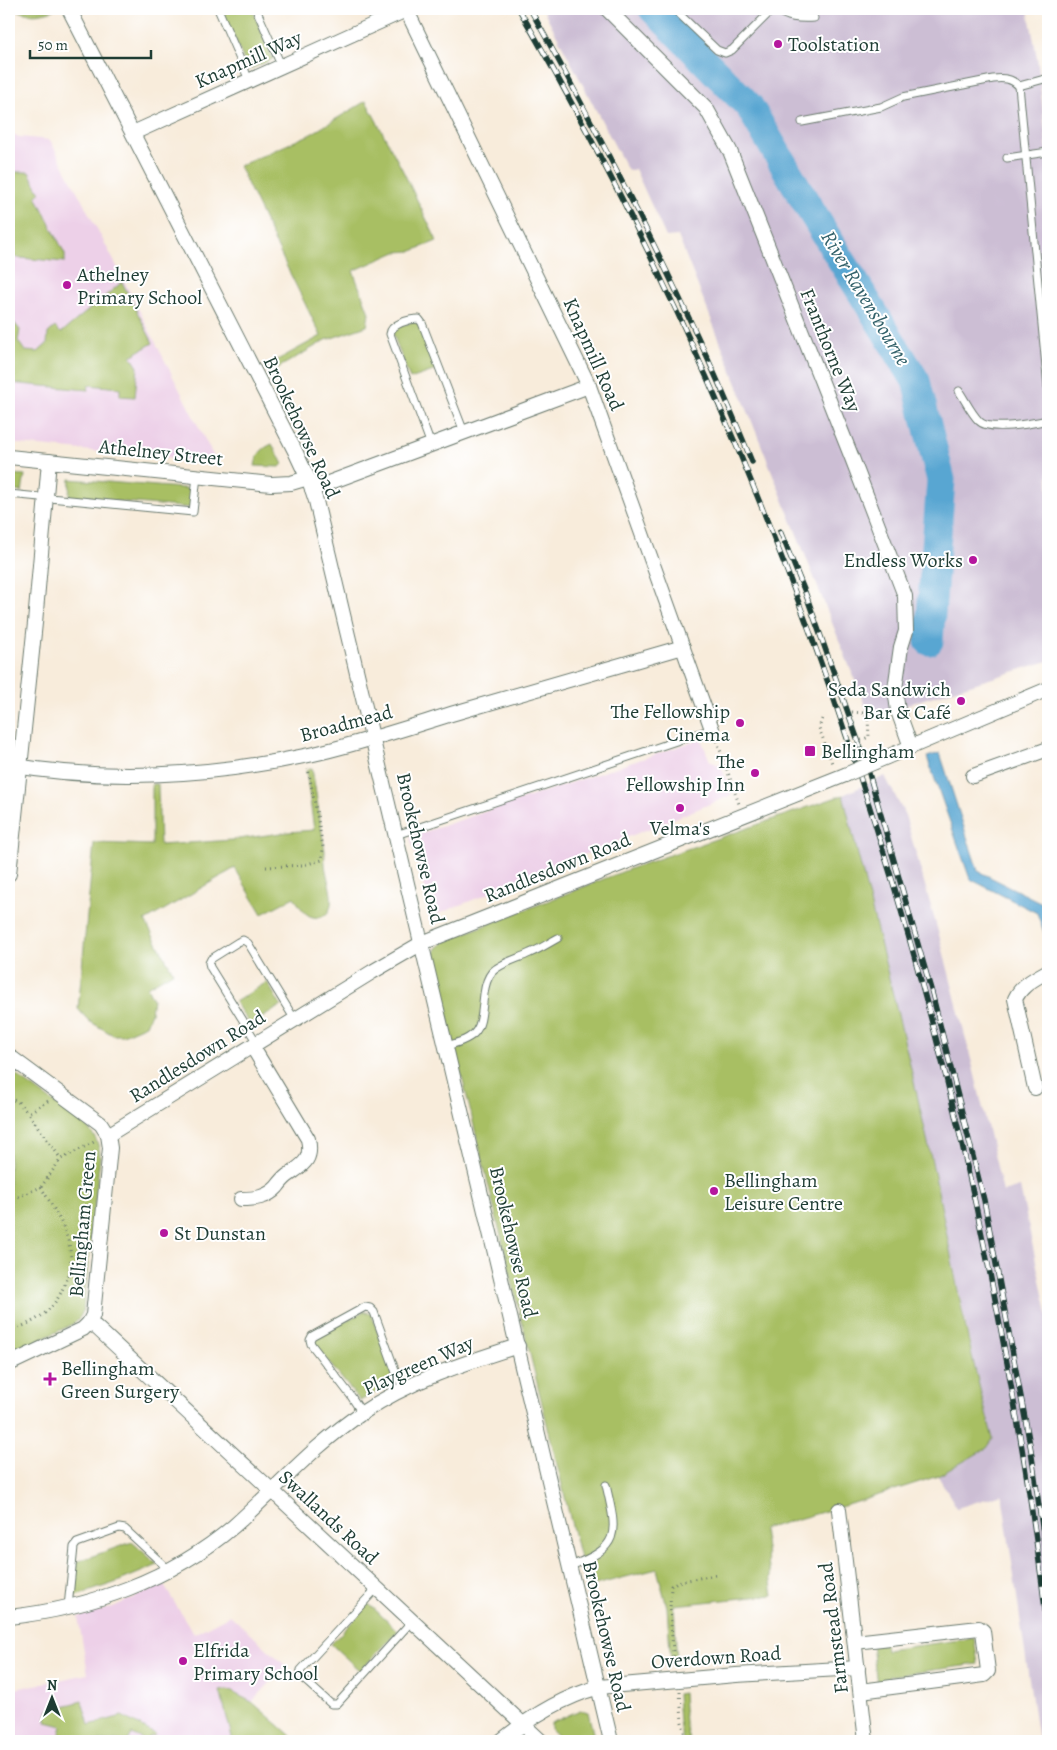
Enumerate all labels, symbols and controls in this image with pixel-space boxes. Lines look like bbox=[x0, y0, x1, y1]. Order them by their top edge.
street label: Knapmill Way bbox=[190, 23, 307, 95]
scale bar bbox=[30, 28, 151, 60]
place label: Toolstation bbox=[788, 31, 880, 58]
text: 50 m bbox=[38, 35, 68, 55]
marker: Toolstation bbox=[772, 38, 784, 50]
water label: River Ravensbourne bbox=[815, 225, 918, 371]
place label: Athelney Primary School bbox=[76, 261, 202, 311]
marker: Athelney Primary School bbox=[61, 279, 73, 291]
street label: Franthorne Way bbox=[793, 284, 868, 417]
street label: Knapmill Road bbox=[557, 293, 631, 415]
street label: Brookehowse Road bbox=[257, 351, 347, 503]
street label: Athelney Street bbox=[96, 432, 225, 472]
place label: Endless Works bbox=[843, 547, 963, 574]
marker: Endless Works bbox=[967, 554, 979, 566]
place label: Seda Sandwich Bar & Café bbox=[828, 676, 951, 726]
marker: Seda Sandwich Bar & Café bbox=[955, 695, 967, 707]
street label: Broadmead bbox=[297, 698, 396, 749]
place label: The Fellowship Cinema bbox=[611, 698, 731, 748]
marker: The Fellowship Cinema bbox=[734, 717, 746, 729]
place label: Bellingham bbox=[821, 738, 915, 765]
marker: Bellingham bbox=[803, 744, 817, 758]
place label: The Fellowship Inn bbox=[625, 748, 745, 798]
marker: The Fellowship Inn bbox=[749, 767, 761, 779]
street label: Brookehowse Road bbox=[390, 770, 451, 927]
marker: Velma's bbox=[674, 802, 686, 814]
place label: Velma's bbox=[649, 815, 710, 842]
street label: Randlesdown Road bbox=[480, 826, 635, 909]
street label: Randlesdown Road bbox=[124, 1004, 271, 1109]
street label: Bellingham Green bbox=[63, 1150, 102, 1298]
street label: Brookehowse Road bbox=[483, 1164, 544, 1321]
place label: Bellingham Leisure Centre bbox=[724, 1167, 843, 1217]
marker: Bellingham Leisure Centre bbox=[708, 1185, 720, 1197]
place label: St Dunstan bbox=[174, 1220, 266, 1247]
marker: St Dunstan bbox=[158, 1227, 170, 1239]
street label: Playgreen Way bbox=[359, 1329, 479, 1402]
place label: Bellingham Green Surgery bbox=[61, 1355, 180, 1405]
marker: Bellingham Green Surgery bbox=[43, 1372, 57, 1386]
street label: Swallands Road bbox=[273, 1464, 385, 1571]
street label: Brookehowse Road bbox=[576, 1558, 637, 1715]
street label: Farmstead Road bbox=[812, 1560, 855, 1695]
place label: Elfrida Primary School bbox=[193, 1637, 318, 1687]
street label: Overdown Road bbox=[650, 1639, 782, 1676]
marker: Elfrida Primary School bbox=[177, 1655, 189, 1667]
north arrow bbox=[28, 1672, 78, 1722]
text: N bbox=[47, 1676, 57, 1695]

